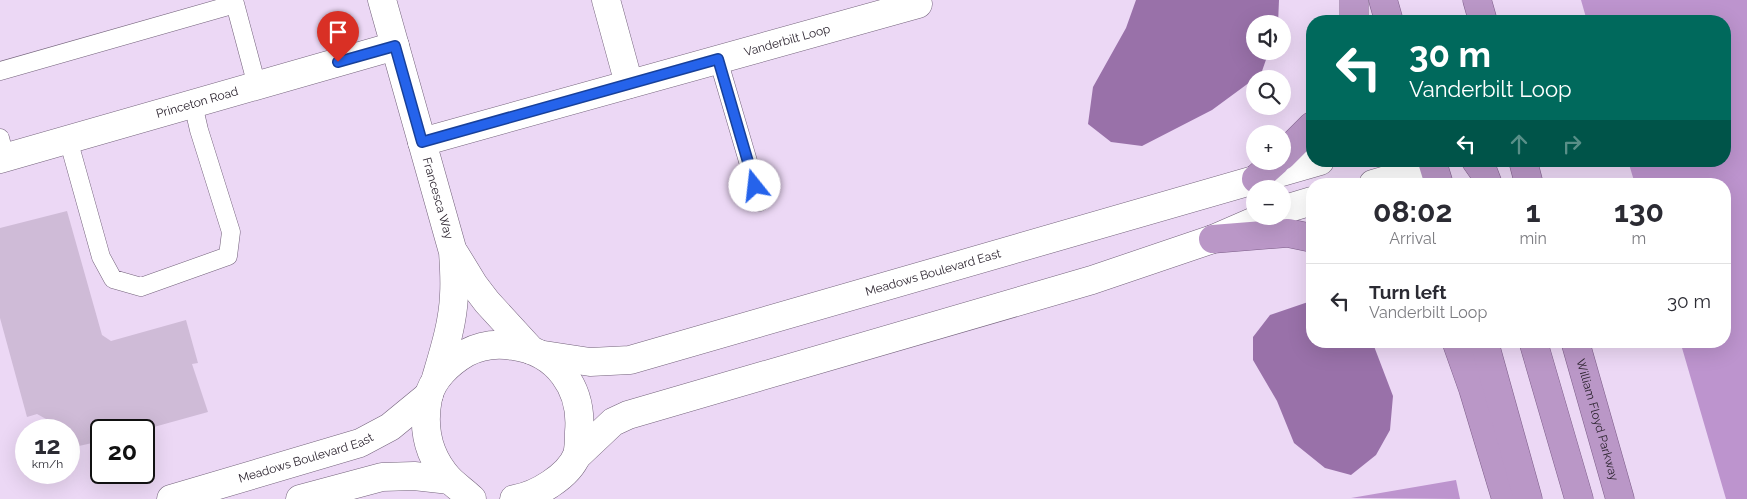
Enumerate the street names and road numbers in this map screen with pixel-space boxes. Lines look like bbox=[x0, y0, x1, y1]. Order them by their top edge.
street label: Vanderbilt Loop bbox=[742, 22, 832, 59]
street label: Princeton Road bbox=[154, 84, 240, 121]
street label: Francesca Way bbox=[420, 156, 456, 241]
street label: Meadows Boulevard East bbox=[864, 246, 1002, 299]
street label: William Floyd Parkway bbox=[1573, 357, 1622, 483]
street label: Meadows Boulevard East bbox=[237, 430, 376, 486]

